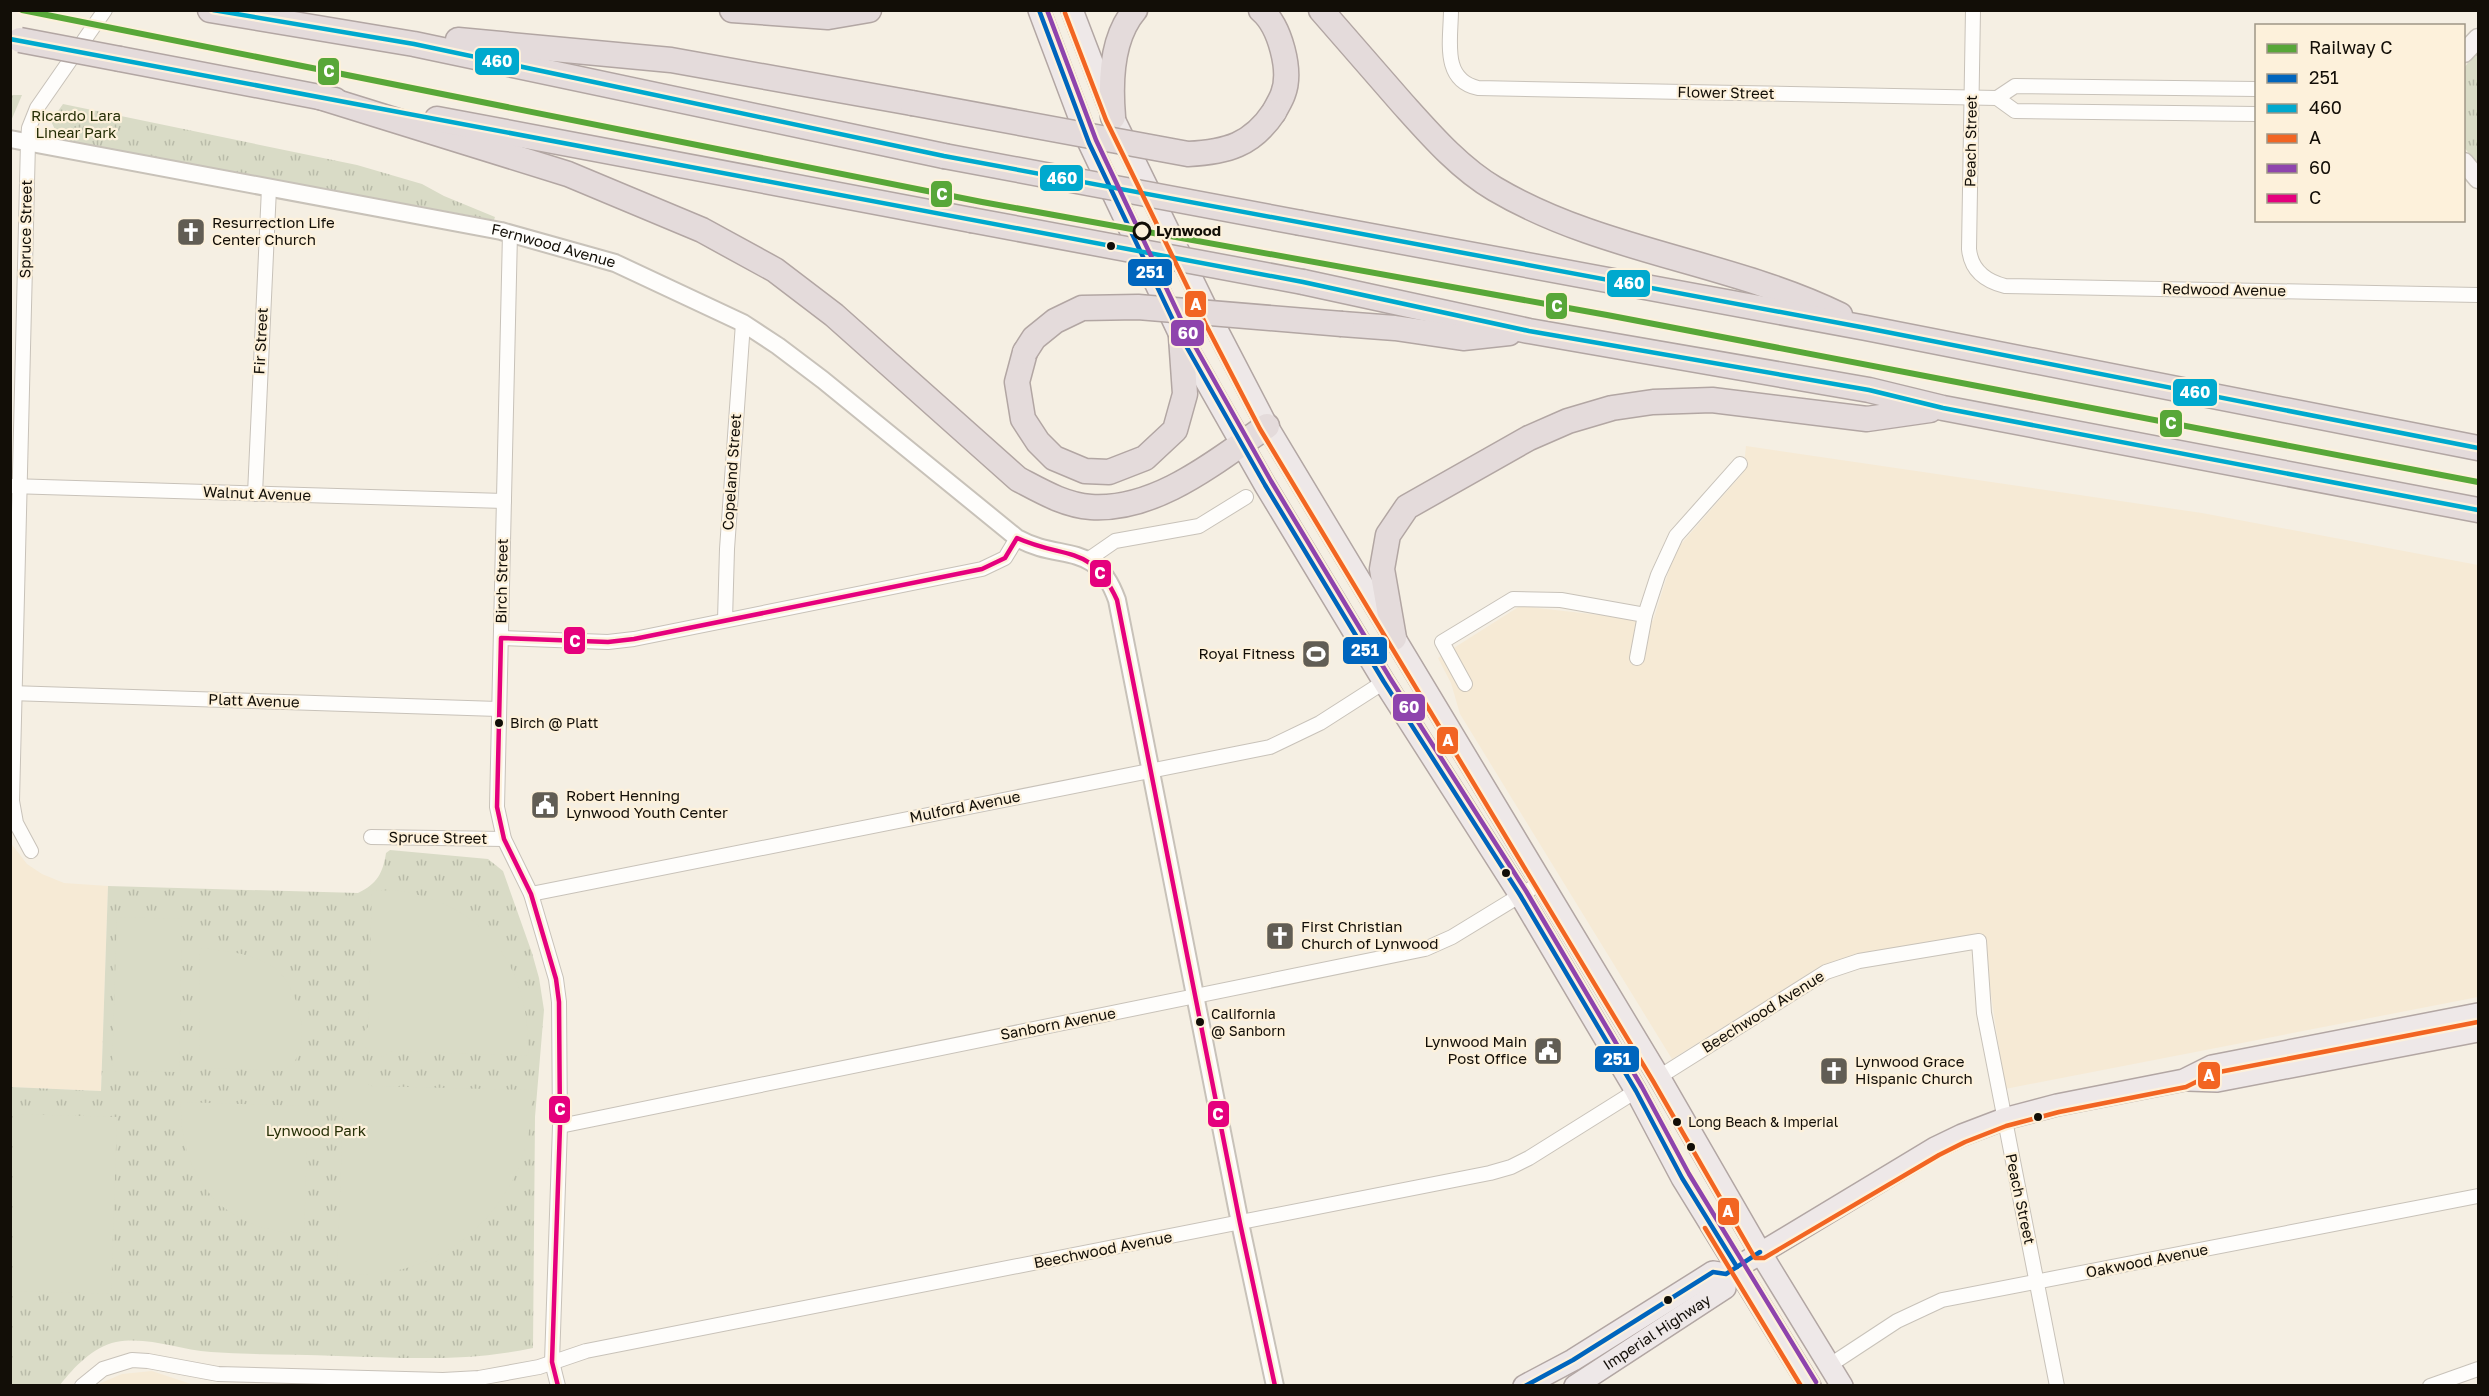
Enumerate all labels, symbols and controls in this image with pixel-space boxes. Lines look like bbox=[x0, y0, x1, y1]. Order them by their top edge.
legend bbox=[2255, 24, 2465, 222]
text: Railway C bbox=[2309, 36, 2392, 58]
line badge: 460 bbox=[474, 47, 520, 76]
text: 460 bbox=[482, 51, 512, 71]
line badge: C bbox=[317, 57, 340, 86]
text: C bbox=[323, 61, 335, 81]
text: 251 bbox=[2309, 66, 2339, 88]
street label: Flower Street bbox=[1677, 82, 1775, 102]
street label: Peach Street bbox=[1960, 95, 1980, 187]
text: 460 bbox=[2309, 96, 2342, 118]
park label: Ricardo Lara Linear Park bbox=[31, 106, 121, 141]
text: A bbox=[2309, 126, 2321, 148]
text: 60 bbox=[2309, 156, 2331, 178]
line badge: 460 bbox=[1039, 164, 1084, 192]
text: 460 bbox=[1047, 168, 1077, 188]
street label: Spruce Street bbox=[15, 179, 35, 279]
line badge: C bbox=[930, 180, 953, 208]
text: C bbox=[936, 184, 948, 204]
text: C bbox=[2309, 186, 2321, 208]
place label: Resurrection Life Center Church bbox=[212, 213, 335, 248]
church icon: Resurrection Life Center Church bbox=[175, 216, 207, 248]
street label: Fernwood Avenue bbox=[490, 219, 618, 271]
place label: Lynwood bbox=[1156, 221, 1221, 239]
marker: Lynwood bbox=[1133, 222, 1151, 240]
unlabelled marker bbox=[1105, 240, 1117, 252]
line badge: 251 bbox=[1127, 258, 1173, 287]
text: 251 bbox=[1136, 262, 1164, 282]
line badge: 460 bbox=[1606, 269, 1651, 298]
text: 460 bbox=[1614, 273, 1644, 293]
street label: Redwood Avenue bbox=[2162, 279, 2286, 299]
line badge: A bbox=[1184, 290, 1207, 318]
line badge: C bbox=[1545, 292, 1568, 320]
text: A bbox=[1190, 294, 1202, 314]
text: C bbox=[1551, 296, 1563, 316]
street label: Fir Street bbox=[249, 307, 271, 375]
line badge: 60 bbox=[1170, 319, 1205, 347]
text: 60 bbox=[1178, 323, 1198, 343]
line badge: 460 bbox=[2172, 378, 2218, 407]
text: 460 bbox=[2180, 382, 2210, 402]
line badge: C bbox=[2159, 409, 2183, 438]
street label: Copeland Street bbox=[718, 413, 744, 531]
text: C bbox=[2165, 413, 2177, 433]
street label: Walnut Avenue bbox=[203, 482, 312, 504]
street label: Birch Street bbox=[491, 538, 511, 624]
line badge: C bbox=[1089, 559, 1112, 588]
text: C bbox=[1094, 563, 1106, 583]
line badge: C bbox=[563, 626, 586, 655]
text: C bbox=[569, 631, 581, 651]
line badge: 251 bbox=[1342, 636, 1388, 665]
sports icon: Royal Fitness bbox=[1300, 638, 1332, 670]
text: 251 bbox=[1351, 640, 1379, 660]
place label: Royal Fitness bbox=[1199, 644, 1295, 662]
street label: Platt Avenue bbox=[208, 689, 300, 711]
line badge: 60 bbox=[1392, 693, 1426, 722]
text: 60 bbox=[1399, 697, 1419, 717]
place label: Birch @ Platt bbox=[510, 714, 598, 731]
marker: Birch @ Platt bbox=[493, 717, 505, 729]
line badge: A bbox=[1436, 726, 1459, 755]
text: A bbox=[1442, 730, 1454, 750]
place label: Robert Henning Lynwood Youth Center bbox=[566, 786, 728, 821]
street label: Mulford Avenue bbox=[908, 786, 1022, 826]
public building icon: Robert Henning Lynwood Youth Center bbox=[529, 789, 561, 821]
street label: Spruce Street bbox=[388, 827, 488, 847]
unlabelled marker bbox=[1500, 867, 1512, 879]
place label: First Christian Church of Lynwood bbox=[1301, 917, 1438, 952]
church icon: First Christian Church of Lynwood bbox=[1264, 920, 1296, 952]
street label: Beechwood Avenue bbox=[1698, 966, 1827, 1056]
street label: Sanborn Avenue bbox=[999, 1003, 1117, 1043]
place label: California @ Sanborn bbox=[1211, 1005, 1285, 1039]
marker: California @ Sanborn bbox=[1194, 1016, 1206, 1028]
place label: Lynwood Main Post Office bbox=[1425, 1032, 1527, 1067]
public building icon: Lynwood Main Post Office bbox=[1532, 1035, 1564, 1067]
line badge: 251 bbox=[1594, 1045, 1640, 1073]
text: 251 bbox=[1603, 1049, 1631, 1069]
place label: Lynwood Grace Hispanic Church bbox=[1855, 1052, 1973, 1087]
church icon: Lynwood Grace Hispanic Church bbox=[1818, 1055, 1850, 1087]
line badge: A bbox=[2197, 1061, 2221, 1090]
text: A bbox=[2203, 1065, 2215, 1085]
line badge: C bbox=[548, 1095, 571, 1124]
text: C bbox=[554, 1099, 566, 1119]
line badge: C bbox=[1207, 1100, 1230, 1128]
text: C bbox=[1212, 1104, 1224, 1124]
unlabelled marker bbox=[2032, 1111, 2044, 1123]
place label: Long Beach & Imperial bbox=[1688, 1113, 1838, 1130]
marker: Long Beach & Imperial bbox=[1671, 1116, 1683, 1128]
park label: Lynwood Park bbox=[266, 1121, 367, 1139]
unlabelled marker bbox=[1685, 1141, 1697, 1153]
street label: Peach Street bbox=[2003, 1152, 2039, 1246]
line badge: A bbox=[1717, 1197, 1740, 1226]
text: A bbox=[1722, 1201, 1734, 1221]
street label: Beechwood Avenue bbox=[1032, 1227, 1174, 1271]
street label: Oakwood Avenue bbox=[2084, 1239, 2210, 1281]
street label: Imperial Highway bbox=[1599, 1289, 1714, 1373]
unlabelled marker bbox=[1662, 1294, 1674, 1306]

